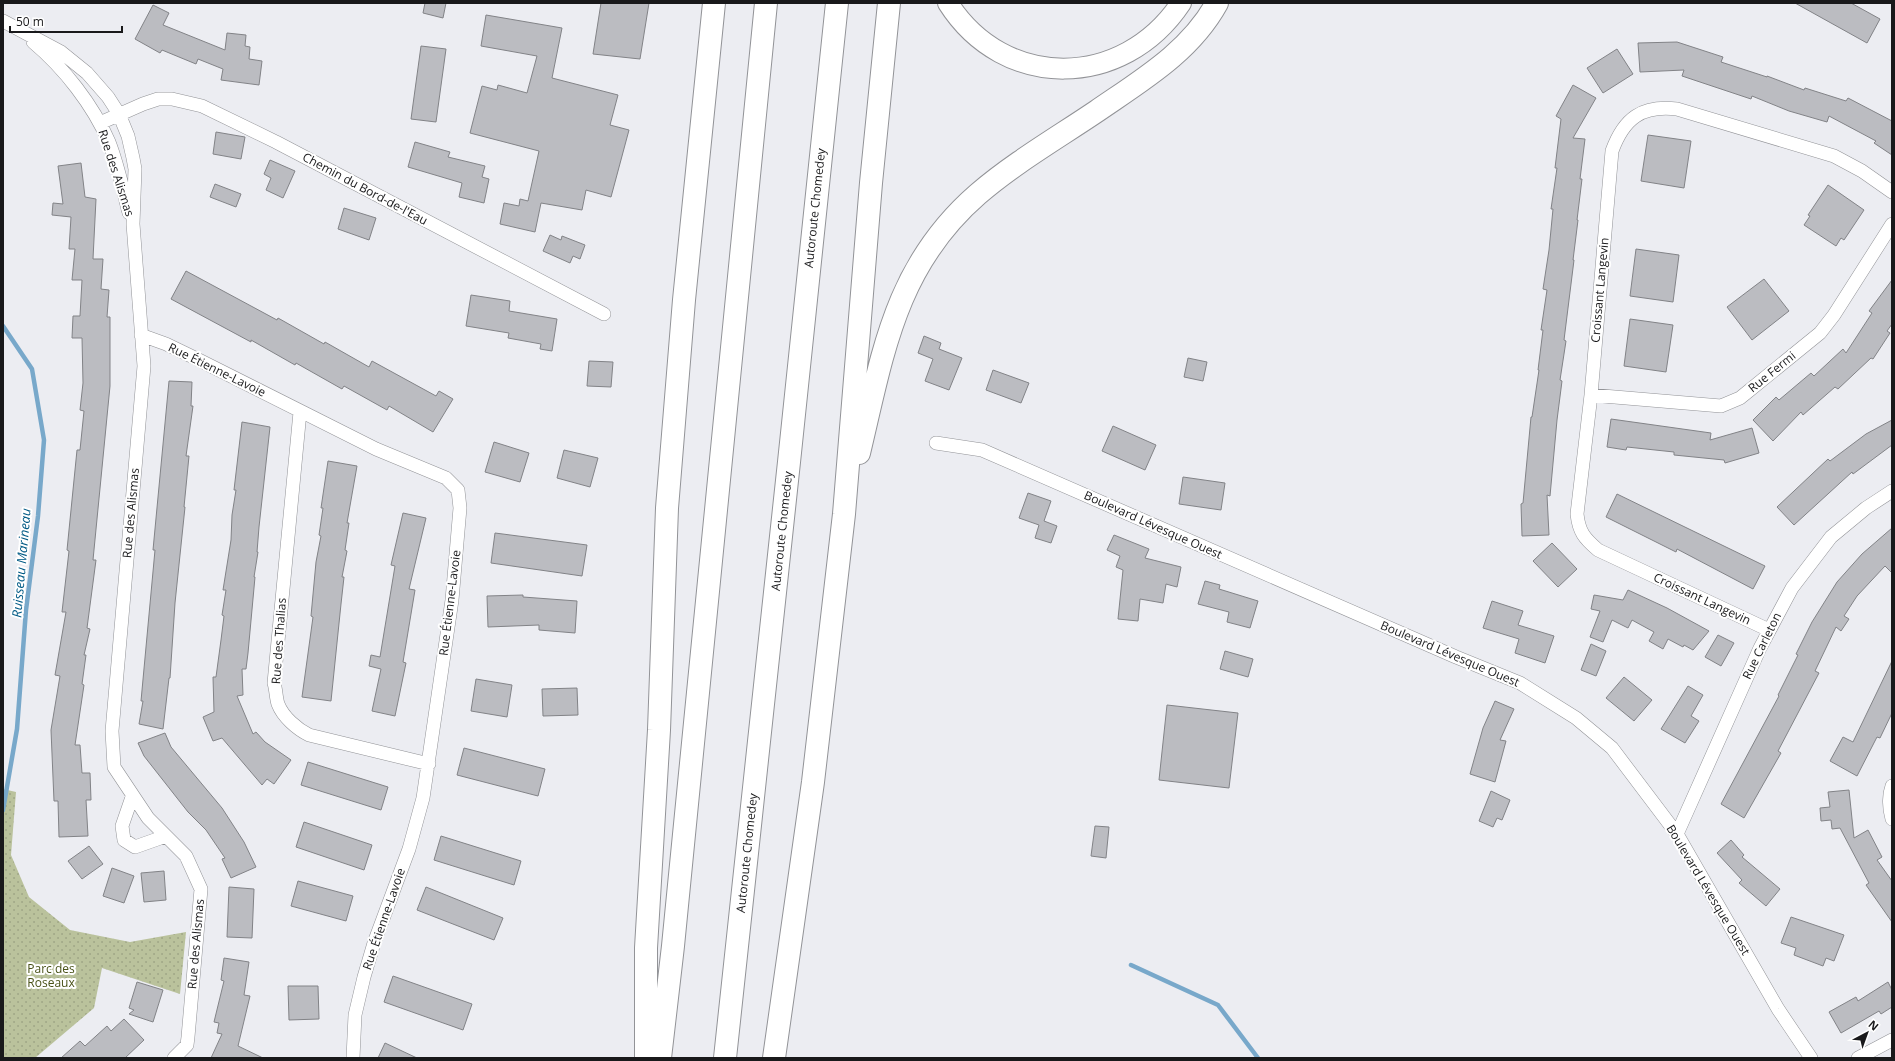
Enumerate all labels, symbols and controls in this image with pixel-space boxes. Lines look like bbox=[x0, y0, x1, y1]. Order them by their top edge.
scale bar bbox=[10, 8, 122, 34]
text: 50 m bbox=[16, 13, 44, 30]
street label: Rue des Alismas bbox=[94, 127, 139, 219]
street label: Autoroute Chomedey bbox=[800, 146, 829, 269]
street label: Chemin du Bord-de-l'Eau bbox=[300, 148, 431, 229]
street label: Croissant Langevin bbox=[1586, 237, 1613, 343]
street label: Rue Étienne-Lavoie bbox=[166, 339, 269, 401]
street label: Rue Fermi bbox=[1744, 347, 1799, 396]
street label: Rue des Alismas bbox=[118, 467, 143, 559]
street label: Autoroute Chomedey bbox=[767, 469, 796, 592]
street label: Boulevard Lévesque Ouest bbox=[1081, 486, 1225, 563]
water label: Ruisseau Marineau bbox=[7, 507, 35, 618]
street label: Rue Étienne-Lavoie bbox=[435, 549, 464, 657]
street label: Croissant Langevin bbox=[1651, 569, 1754, 629]
street label: Rue des Thalias bbox=[267, 597, 290, 685]
street label: Rue Carleton bbox=[1738, 610, 1785, 682]
street label: Boulevard Lévesque Ouest bbox=[1378, 616, 1522, 691]
street label: Autoroute Chomedey bbox=[732, 791, 761, 914]
street label: Boulevard Lévesque Ouest bbox=[1663, 821, 1754, 958]
street label: Rue Étienne-Lavoie bbox=[358, 865, 409, 972]
street label: Rue des Alismas bbox=[183, 898, 208, 990]
park label: Parc des Roseaux bbox=[27, 960, 75, 991]
north arrow bbox=[1847, 1013, 1887, 1053]
text: N bbox=[1866, 1016, 1882, 1034]

